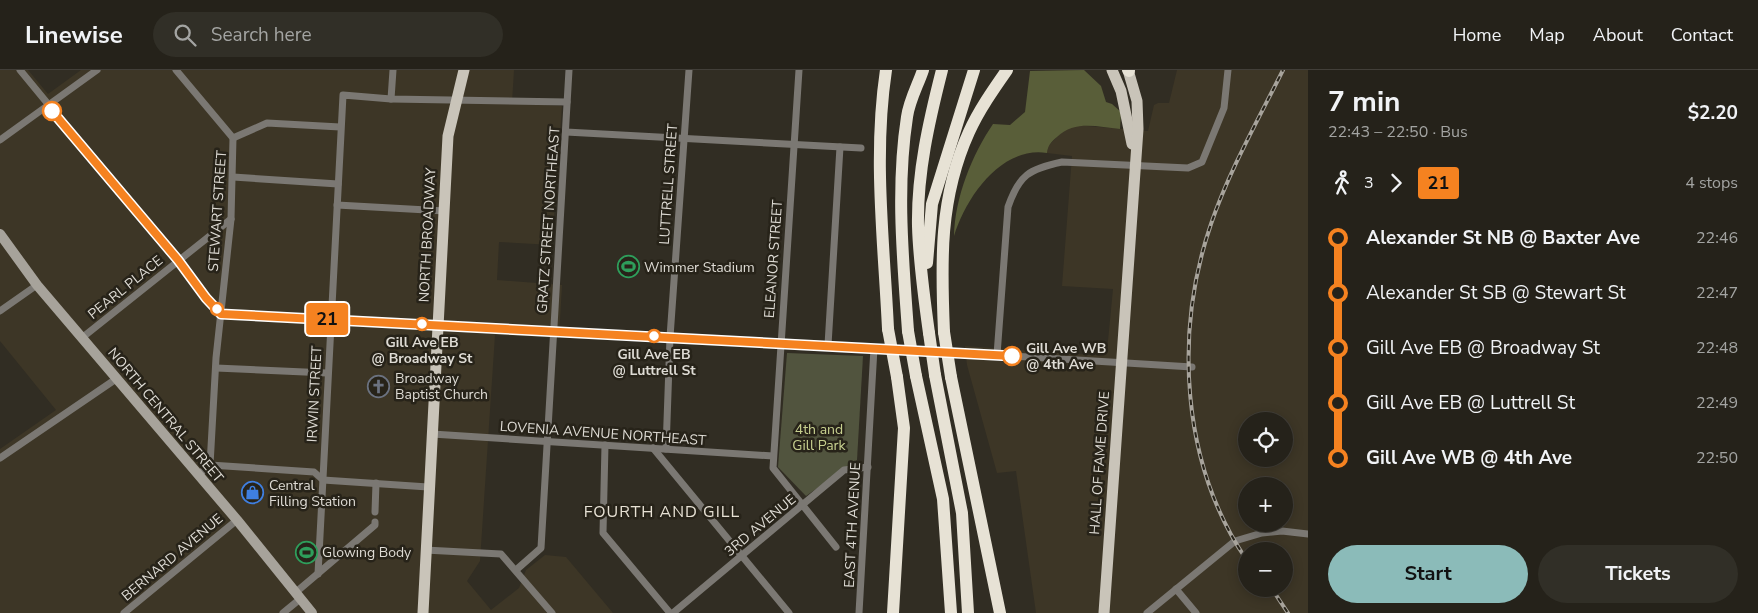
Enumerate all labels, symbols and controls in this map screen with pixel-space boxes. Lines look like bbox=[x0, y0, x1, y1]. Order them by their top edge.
search box bbox=[153, 12, 503, 57]
text: Linewise bbox=[25, 19, 123, 51]
icon: search bbox=[171, 21, 199, 49]
text: Search here bbox=[211, 22, 312, 48]
text: Home bbox=[1453, 23, 1501, 47]
text: Map bbox=[1529, 23, 1565, 47]
text: About bbox=[1593, 23, 1643, 47]
text: Contact bbox=[1671, 23, 1733, 47]
text: 7 min bbox=[1328, 83, 1400, 121]
text: $2.20 bbox=[1688, 100, 1738, 126]
unlabelled marker bbox=[42, 101, 62, 121]
text: 22:43 – 22:50 · Bus bbox=[1328, 121, 1468, 143]
street label: LUTTRELL STREET bbox=[655, 122, 682, 245]
street label: GRATZ STREET NORTHEAST bbox=[532, 125, 565, 314]
street label: STEWART STREET bbox=[204, 149, 231, 272]
street label: NORTH BROADWAY bbox=[414, 167, 441, 303]
icon: walk bbox=[1328, 169, 1356, 197]
icon: forward bbox=[1382, 169, 1410, 197]
text: 21 bbox=[1428, 171, 1449, 195]
text: 3 bbox=[1364, 172, 1374, 194]
text: 4 stops bbox=[1685, 172, 1738, 194]
street label: ELEANOR STREET bbox=[760, 199, 787, 319]
text: Alexander St NB @ Baxter Ave bbox=[1366, 225, 1640, 251]
text: 22:46 bbox=[1696, 227, 1738, 249]
street label: PEARL PLACE bbox=[84, 251, 167, 324]
sports icon: Wimmer Stadium bbox=[616, 255, 640, 279]
place label: Wimmer Stadium bbox=[644, 258, 755, 277]
text: Alexander St SB @ Stewart St bbox=[1366, 280, 1626, 306]
text: 22:47 bbox=[1696, 282, 1738, 304]
unlabelled marker bbox=[210, 302, 224, 316]
line badge: 21 bbox=[304, 303, 350, 335]
text: 21 bbox=[316, 307, 338, 331]
marker: Gill Ave EB @ Broadway St bbox=[415, 317, 429, 331]
marker: Gill Ave EB @ Luttrell St bbox=[647, 329, 661, 343]
place label: Gill Ave EB @ Broadway St bbox=[372, 333, 473, 368]
text: Gill Ave EB @ Broadway St bbox=[1366, 335, 1600, 361]
text: 22:48 bbox=[1696, 337, 1738, 359]
place label: Gill Ave WB @ 4th Ave bbox=[1026, 339, 1106, 374]
street label: NORTH CENTRAL STREET bbox=[104, 344, 228, 487]
street label: IRWIN STREET bbox=[302, 345, 327, 443]
place label: Gill Ave EB @ Luttrell St bbox=[612, 345, 696, 380]
marker: Gill Ave WB @ 4th Ave bbox=[1002, 346, 1022, 366]
place label: Broadway Baptist Church bbox=[395, 369, 488, 404]
church icon: Broadway Baptist Church bbox=[367, 374, 391, 398]
text: Gill Ave EB @ Luttrell St bbox=[1366, 390, 1575, 416]
street label: HALL OF FAME DRIVE bbox=[1085, 391, 1114, 535]
text: 22:49 bbox=[1696, 392, 1738, 414]
map controls bbox=[1238, 412, 1293, 597]
button: locate bbox=[1238, 412, 1293, 467]
street label: LOVENIA AVENUE NORTHEAST bbox=[499, 417, 707, 450]
park label: 4th and Gill Park bbox=[792, 420, 847, 455]
text: Gill Ave WB @ 4th Ave bbox=[1366, 445, 1572, 471]
text: 22:50 bbox=[1696, 447, 1738, 469]
street label: EAST 4TH AVENUE bbox=[840, 462, 865, 588]
place label: Central Filling Station bbox=[269, 476, 356, 511]
button: + bbox=[1238, 477, 1293, 532]
shop icon: Central Filling Station bbox=[241, 481, 265, 505]
street label: 3RD AVENUE bbox=[721, 490, 800, 561]
district label: FOURTH AND GILL bbox=[584, 501, 740, 523]
street label: BERNARD AVENUE bbox=[118, 509, 227, 605]
sports icon: Glowing Body bbox=[294, 540, 318, 564]
button: − bbox=[1238, 542, 1293, 597]
place label: Glowing Body bbox=[322, 543, 412, 562]
button: Start bbox=[1328, 545, 1528, 603]
button: Tickets bbox=[1538, 545, 1738, 603]

